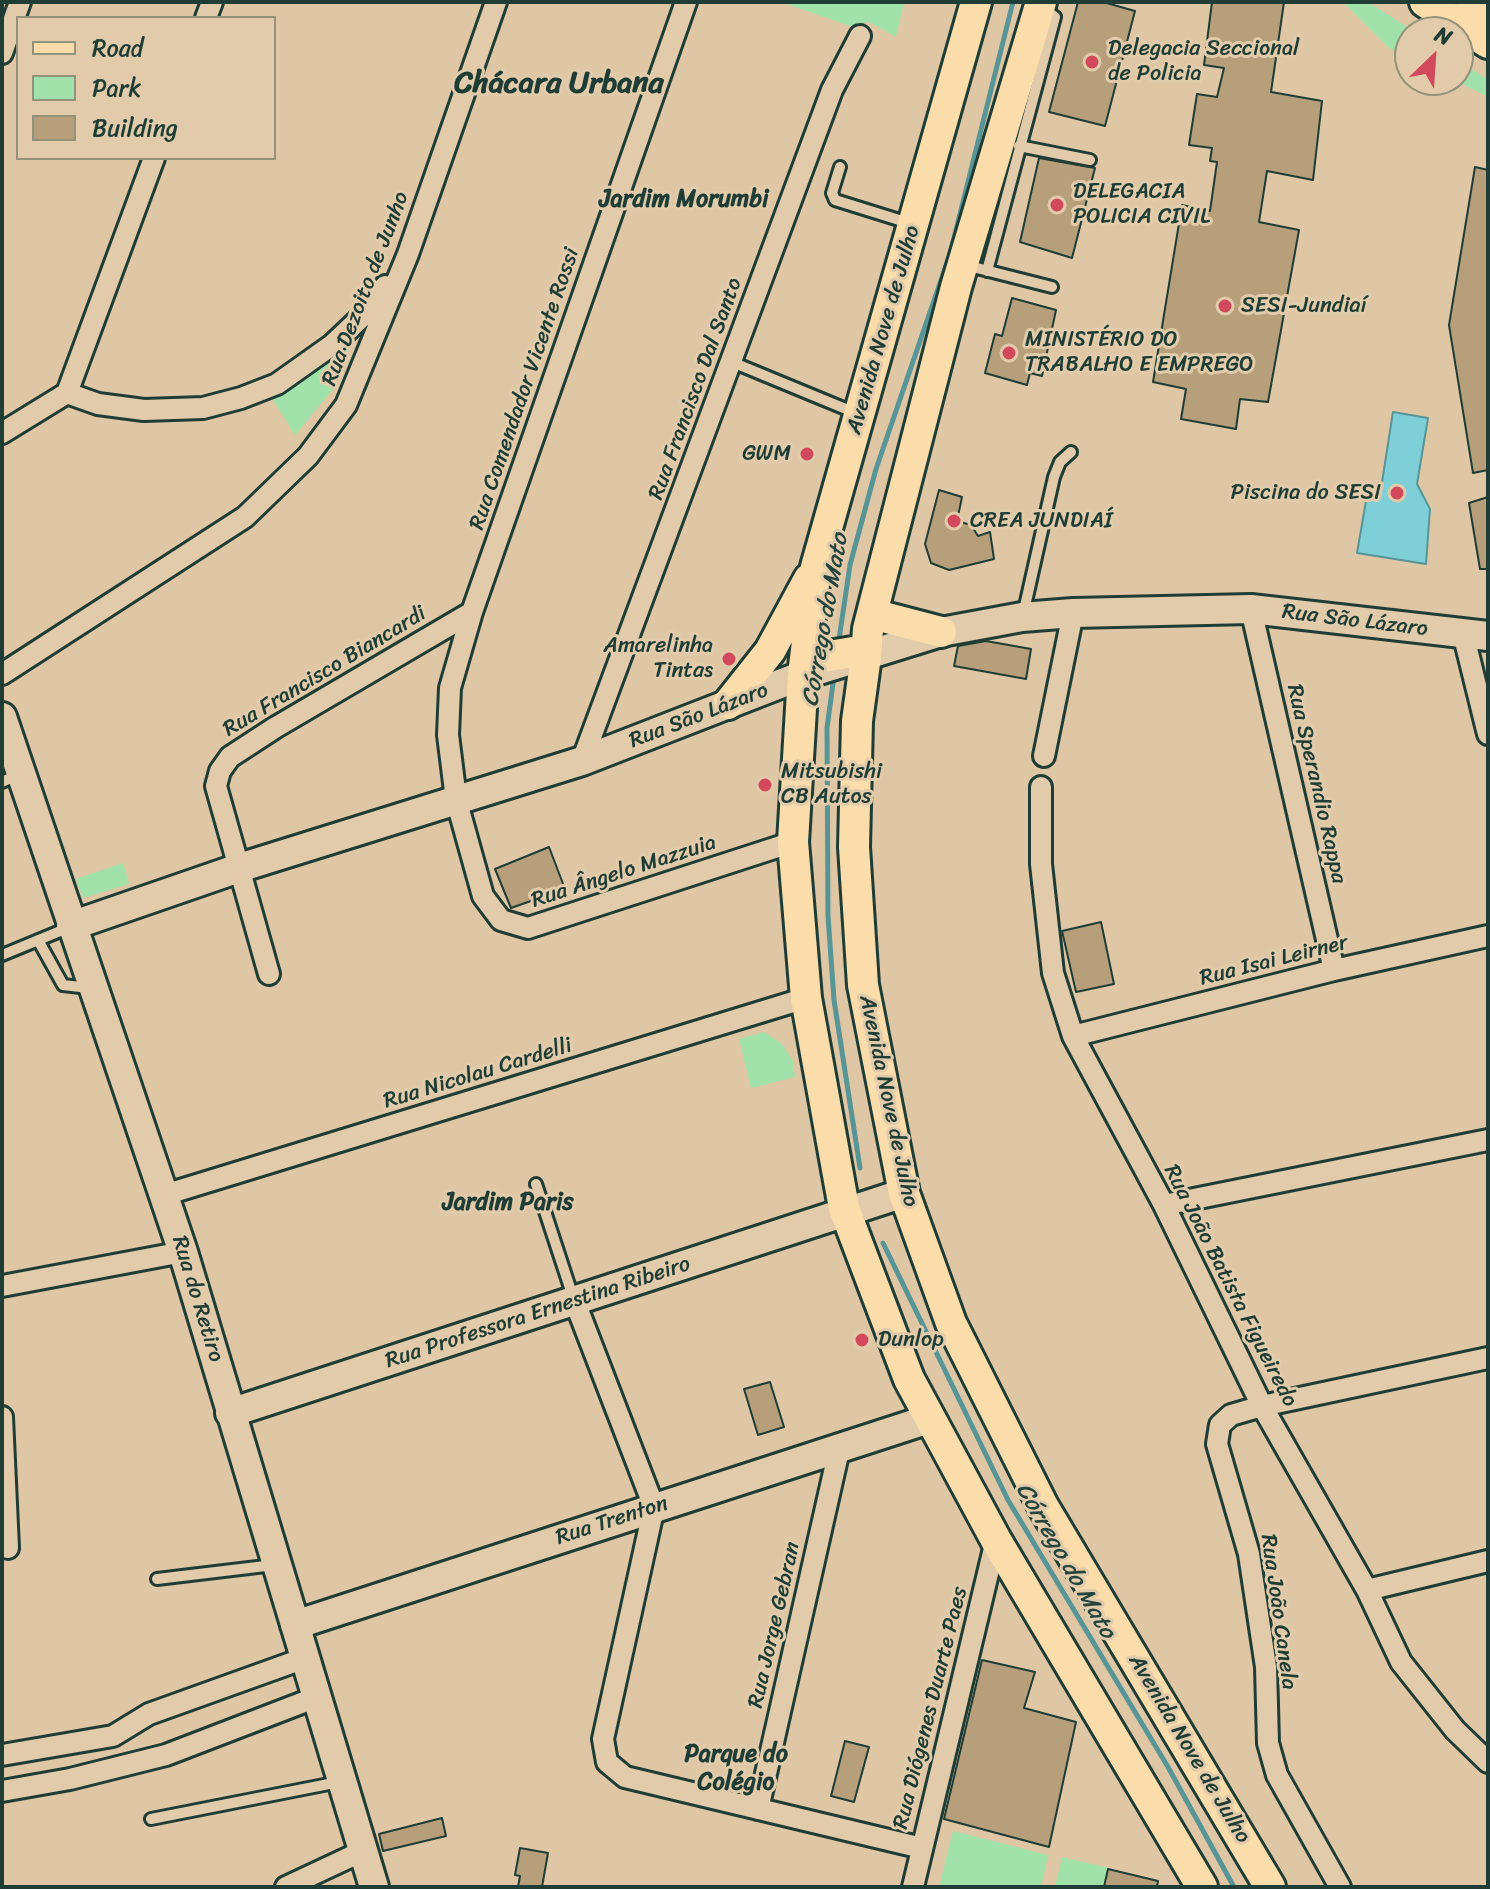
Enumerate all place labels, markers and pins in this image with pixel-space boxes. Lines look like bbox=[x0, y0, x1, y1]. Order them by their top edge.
place label: Delegacia Seccional de Policia bbox=[1108, 36, 1299, 88]
marker: Delegacia Seccional de Policia bbox=[1083, 53, 1101, 71]
place label: DELEGACIA POLICIA CIVIL bbox=[1073, 179, 1210, 230]
marker: DELEGACIA POLICIA CIVIL bbox=[1048, 196, 1066, 214]
place label: SESI-Jundiaí bbox=[1241, 293, 1367, 319]
marker: SESI-Jundiaí bbox=[1216, 297, 1234, 315]
place label: MINISTÉRIO DO TRABALHO E EMPREGO bbox=[1025, 327, 1253, 378]
marker: MINISTÉRIO DO TRABALHO E EMPREGO bbox=[1000, 344, 1018, 362]
place label: GWM bbox=[742, 441, 791, 467]
marker: GWM bbox=[798, 445, 816, 463]
place label: Piscina do SESI bbox=[1231, 480, 1381, 506]
marker: Piscina do SESI bbox=[1388, 484, 1406, 502]
place label: CREA JUNDIAÍ bbox=[970, 508, 1113, 534]
marker: CREA JUNDIAÍ bbox=[945, 512, 963, 530]
place label: Amarelinha Tintas bbox=[604, 633, 713, 684]
marker: Amarelinha Tintas bbox=[720, 650, 738, 668]
place label: Mitsubishi CB Autos bbox=[781, 759, 882, 810]
marker: Mitsubishi CB Autos bbox=[756, 776, 774, 794]
place label: Dunlop bbox=[878, 1327, 944, 1353]
marker: Dunlop bbox=[853, 1331, 871, 1349]

